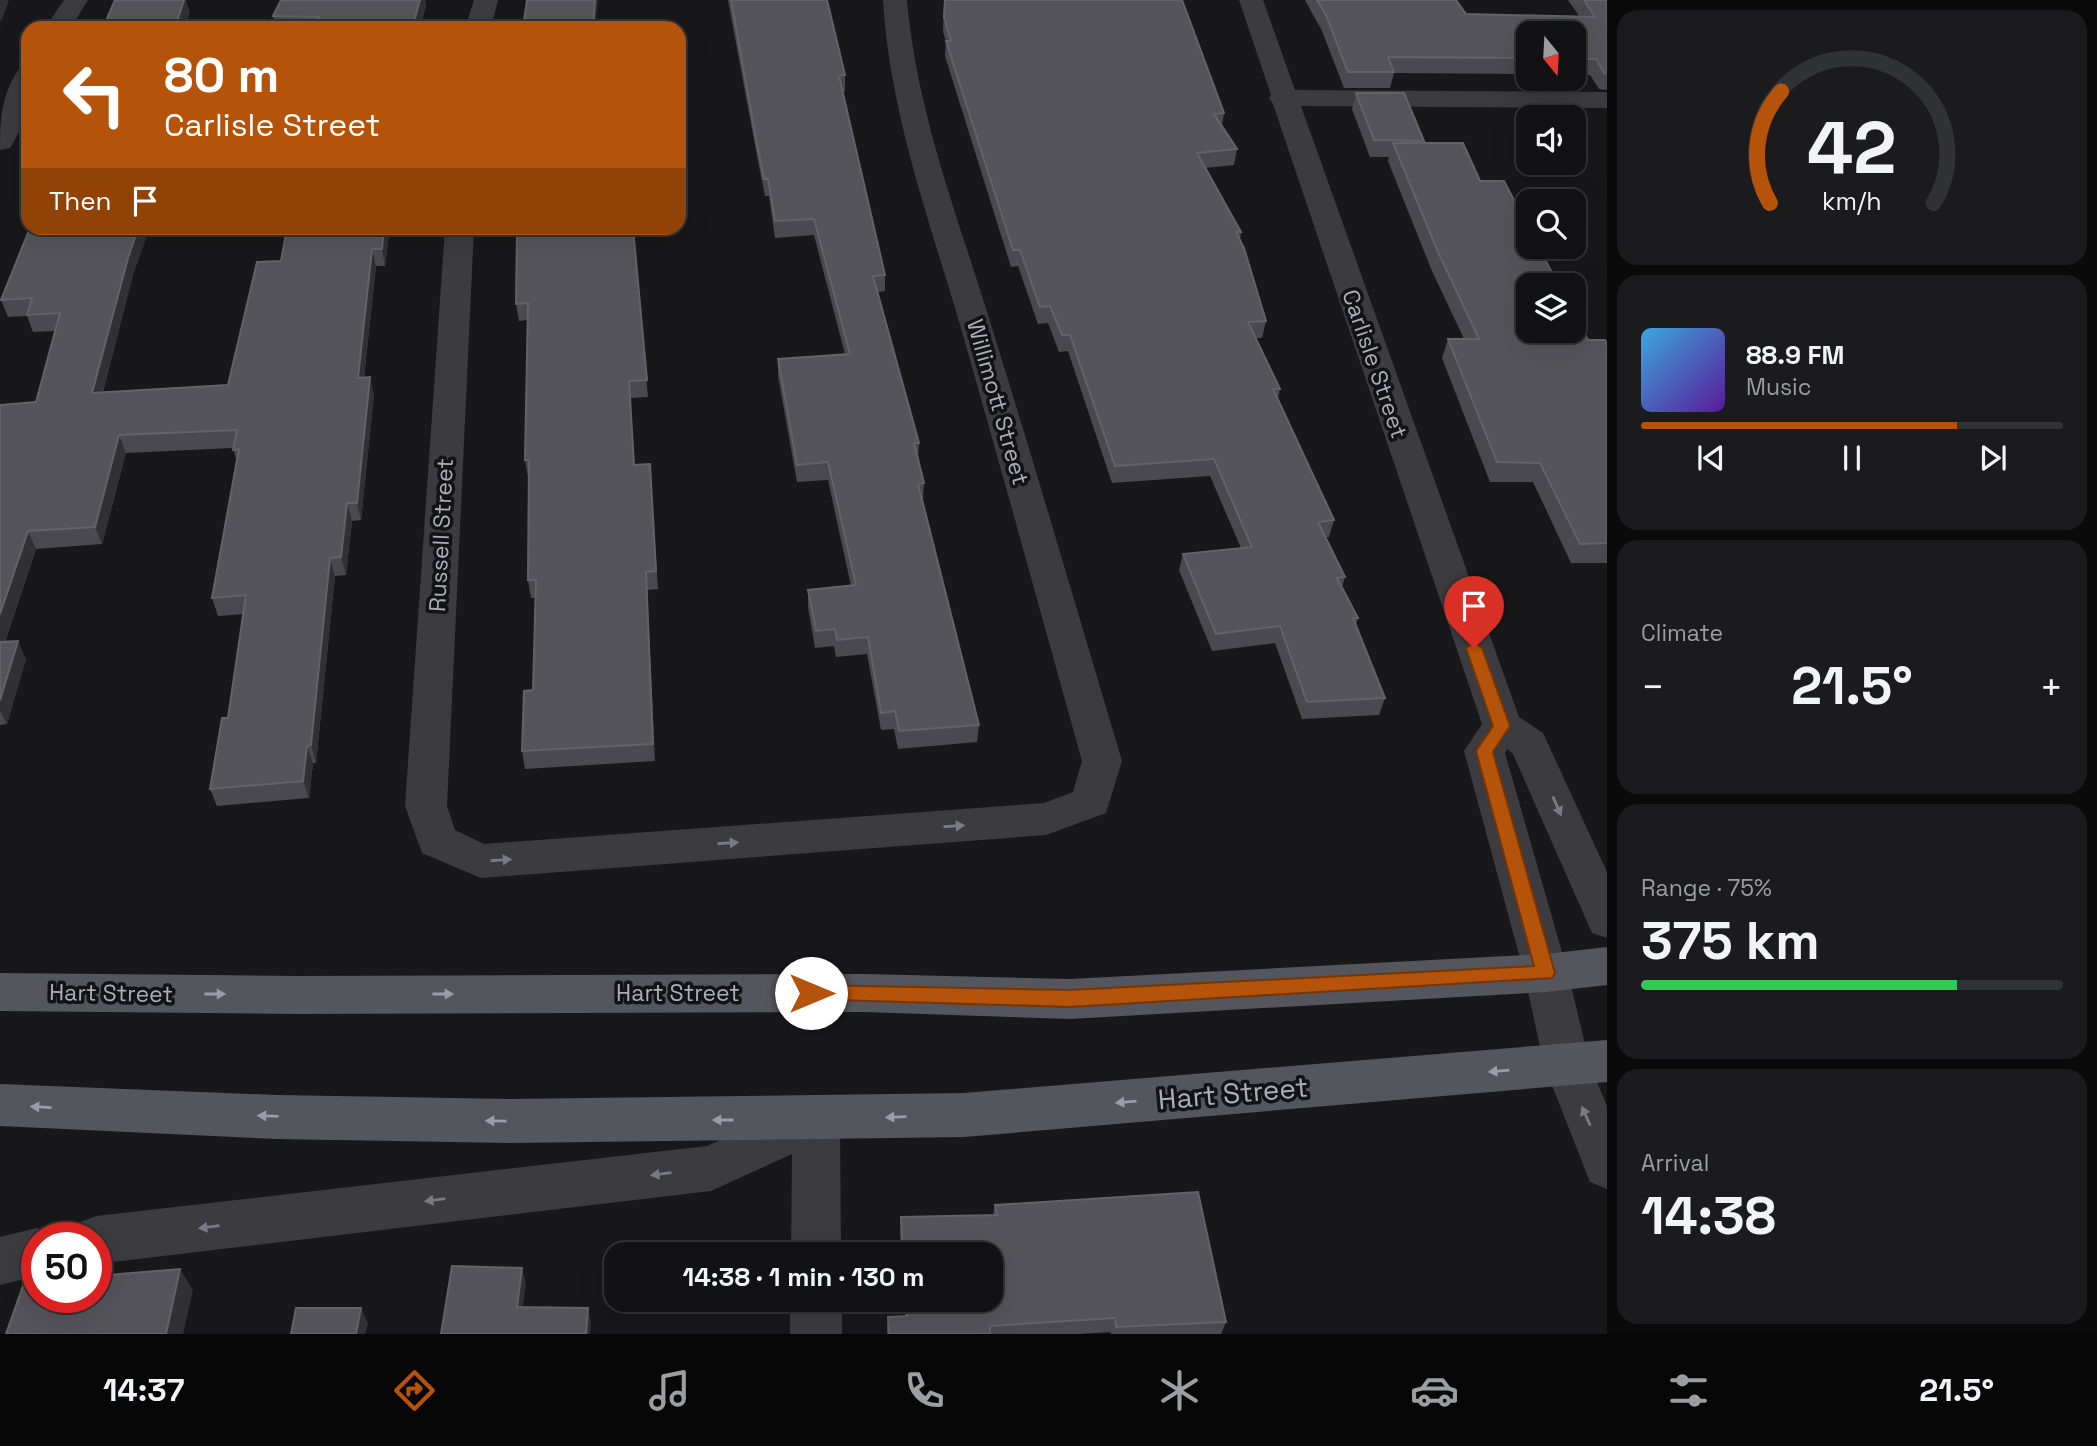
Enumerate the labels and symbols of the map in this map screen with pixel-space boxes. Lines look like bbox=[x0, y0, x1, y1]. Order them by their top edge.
north arrow bbox=[1516, 21, 1586, 91]
street label: Carlisle Street bbox=[1336, 286, 1414, 442]
street label: Willimott Street bbox=[960, 316, 1036, 488]
street label: Russell Street bbox=[422, 457, 460, 613]
pin bbox=[1444, 576, 1504, 648]
one-way arrow bbox=[1551, 796, 1563, 816]
one-way arrow bbox=[944, 820, 966, 831]
one-way arrow bbox=[717, 837, 739, 848]
one-way arrow bbox=[490, 854, 512, 865]
position arrow bbox=[774, 956, 848, 1030]
street label: Hart Street bbox=[49, 977, 173, 1009]
street label: Hart Street bbox=[616, 978, 740, 1008]
one-way arrow bbox=[204, 988, 226, 1000]
one-way arrow bbox=[432, 988, 454, 1000]
one-way arrow bbox=[1488, 1066, 1510, 1077]
street label: Hart Street bbox=[1156, 1069, 1310, 1117]
one-way arrow bbox=[1115, 1097, 1137, 1108]
one-way arrow bbox=[30, 1101, 52, 1112]
one-way arrow bbox=[1580, 1105, 1591, 1126]
one-way arrow bbox=[257, 1111, 279, 1122]
one-way arrow bbox=[885, 1111, 907, 1123]
one-way arrow bbox=[712, 1114, 734, 1126]
one-way arrow bbox=[485, 1115, 507, 1126]
one-way arrow bbox=[650, 1169, 672, 1180]
one-way arrow bbox=[424, 1195, 446, 1206]
one-way arrow bbox=[198, 1221, 220, 1232]
speed limit sign: 50 bbox=[21, 1222, 112, 1313]

